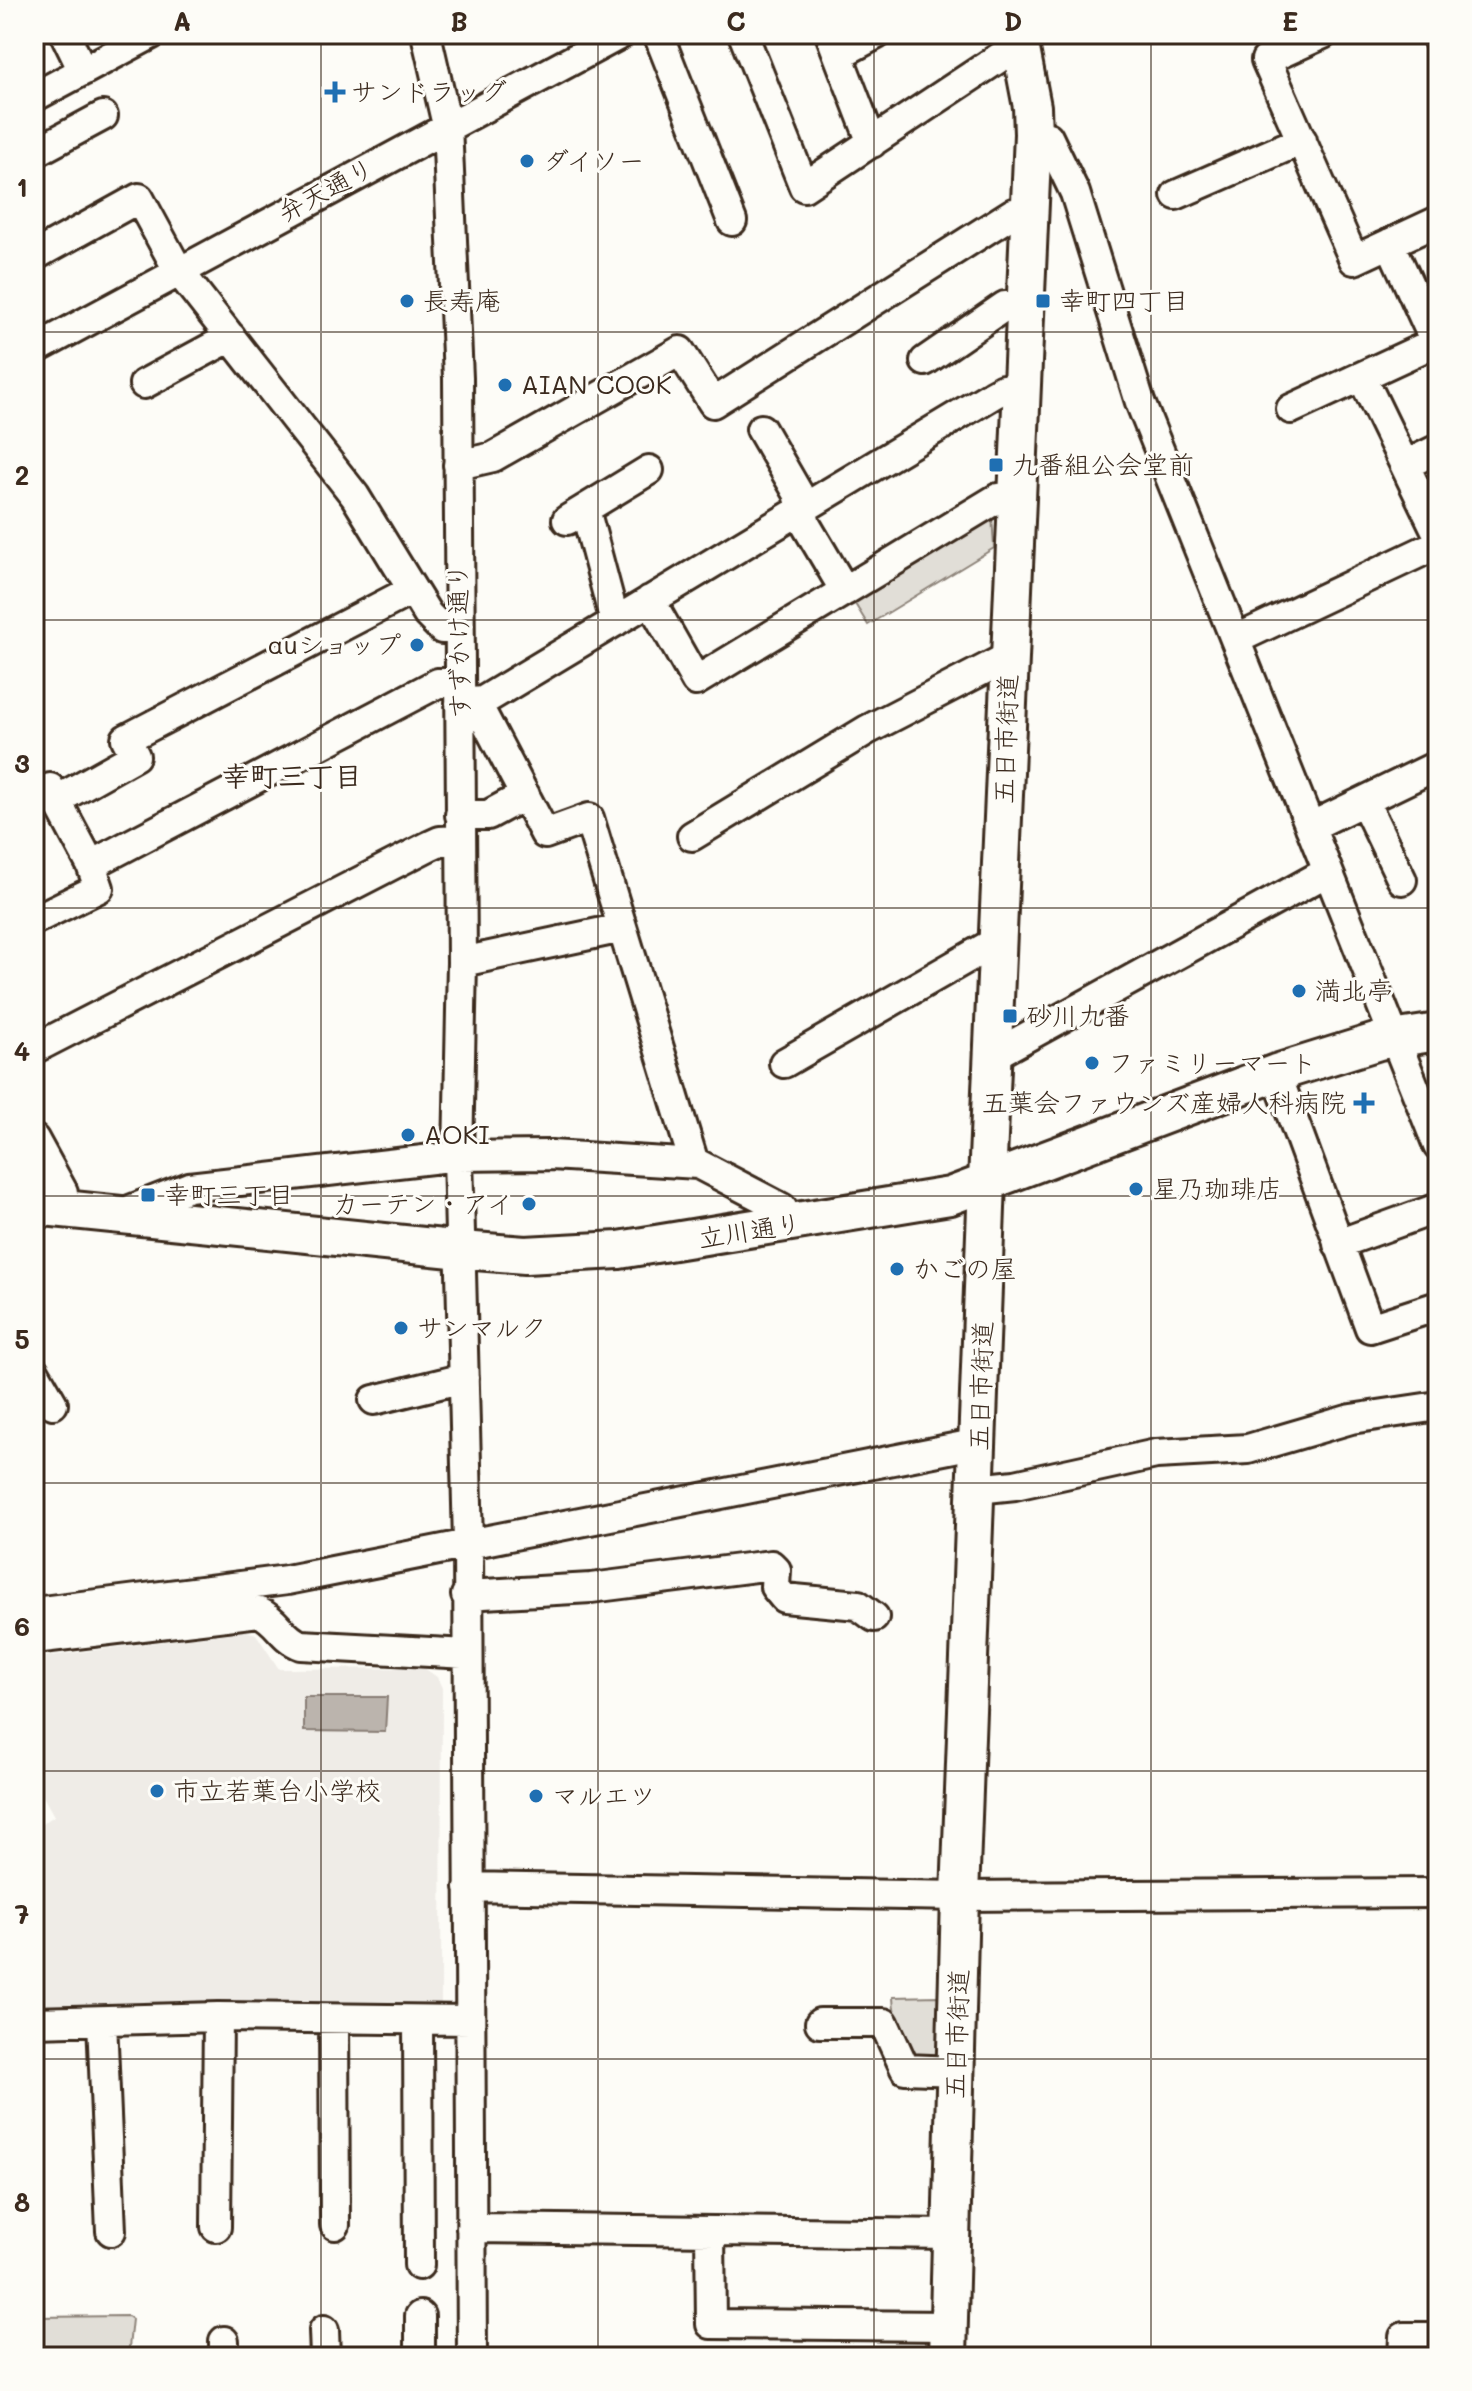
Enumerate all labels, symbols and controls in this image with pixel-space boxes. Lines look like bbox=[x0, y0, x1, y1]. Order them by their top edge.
text: A bbox=[173, 4, 191, 38]
text: B bbox=[450, 4, 468, 38]
text: C bbox=[726, 4, 746, 38]
text: D bbox=[1004, 4, 1022, 38]
text: E bbox=[1282, 4, 1298, 38]
place label: サンドラッグ bbox=[351, 74, 507, 108]
marker: サンドラッグ bbox=[326, 83, 344, 101]
place label: ダイソー bbox=[543, 143, 644, 177]
street label: 弁天通り bbox=[272, 150, 379, 229]
marker: ダイソー bbox=[518, 152, 536, 170]
text: 1 bbox=[16, 170, 28, 204]
place label: 長寿庵 bbox=[423, 283, 501, 317]
place label: 幸町四丁目 bbox=[1059, 283, 1189, 317]
marker: 長寿庵 bbox=[398, 292, 416, 310]
marker: 幸町四丁目 bbox=[1034, 292, 1052, 310]
place label: AIAN COOK bbox=[521, 367, 672, 401]
marker: AIAN COOK bbox=[496, 376, 514, 394]
place label: 九番組公会堂前 bbox=[1012, 447, 1194, 481]
marker: 九番組公会堂前 bbox=[987, 456, 1005, 474]
text: 2 bbox=[15, 458, 29, 492]
street label: すずかけ通り bbox=[440, 563, 476, 719]
place label: auショップ bbox=[268, 627, 401, 661]
marker: auショップ bbox=[408, 636, 426, 654]
street label: 五日市街道 bbox=[986, 673, 1024, 805]
text: 3 bbox=[14, 746, 30, 780]
district label: 幸町三丁目 bbox=[222, 757, 362, 793]
place label: 満北亭 bbox=[1315, 973, 1393, 1007]
marker: 満北亭 bbox=[1290, 982, 1308, 1000]
place label: 砂川九番 bbox=[1026, 998, 1130, 1032]
marker: 砂川九番 bbox=[1001, 1007, 1019, 1025]
text: 4 bbox=[14, 1034, 30, 1068]
place label: ファミリーマート bbox=[1108, 1045, 1317, 1079]
marker: ファミリーマート bbox=[1083, 1054, 1101, 1072]
place label: 五葉会ファウンズ産婦人科病院 bbox=[982, 1085, 1346, 1119]
marker: 五葉会ファウンズ産婦人科病院 bbox=[1353, 1092, 1375, 1114]
place label: AOKI bbox=[424, 1117, 490, 1151]
marker: AOKI bbox=[399, 1126, 417, 1144]
place label: 星乃珈琲店 bbox=[1152, 1171, 1282, 1205]
place label: 幸町三丁目 bbox=[164, 1177, 294, 1211]
marker: 星乃珈琲店 bbox=[1127, 1180, 1145, 1198]
marker: 幸町三丁目 bbox=[139, 1186, 157, 1204]
place label: カーテン・アイ bbox=[333, 1186, 513, 1220]
marker: カーテン・アイ bbox=[520, 1195, 538, 1213]
street label: 立川通り bbox=[696, 1205, 804, 1255]
place label: かごの屋 bbox=[913, 1251, 1017, 1285]
marker: かごの屋 bbox=[888, 1260, 906, 1278]
place label: サンマルク bbox=[417, 1310, 546, 1344]
marker: サンマルク bbox=[392, 1319, 410, 1337]
street label: 五日市街道 bbox=[961, 1320, 999, 1452]
text: 5 bbox=[14, 1322, 30, 1356]
text: 6 bbox=[14, 1609, 30, 1643]
place label: 市立若葉台小学校 bbox=[173, 1773, 381, 1807]
place label: マルエツ bbox=[552, 1778, 655, 1812]
marker: 市立若葉台小学校 bbox=[148, 1782, 166, 1800]
marker: マルエツ bbox=[527, 1787, 545, 1805]
text: 7 bbox=[15, 1897, 29, 1931]
street label: 五日市街道 bbox=[937, 1968, 975, 2100]
text: 8 bbox=[14, 2185, 30, 2219]

